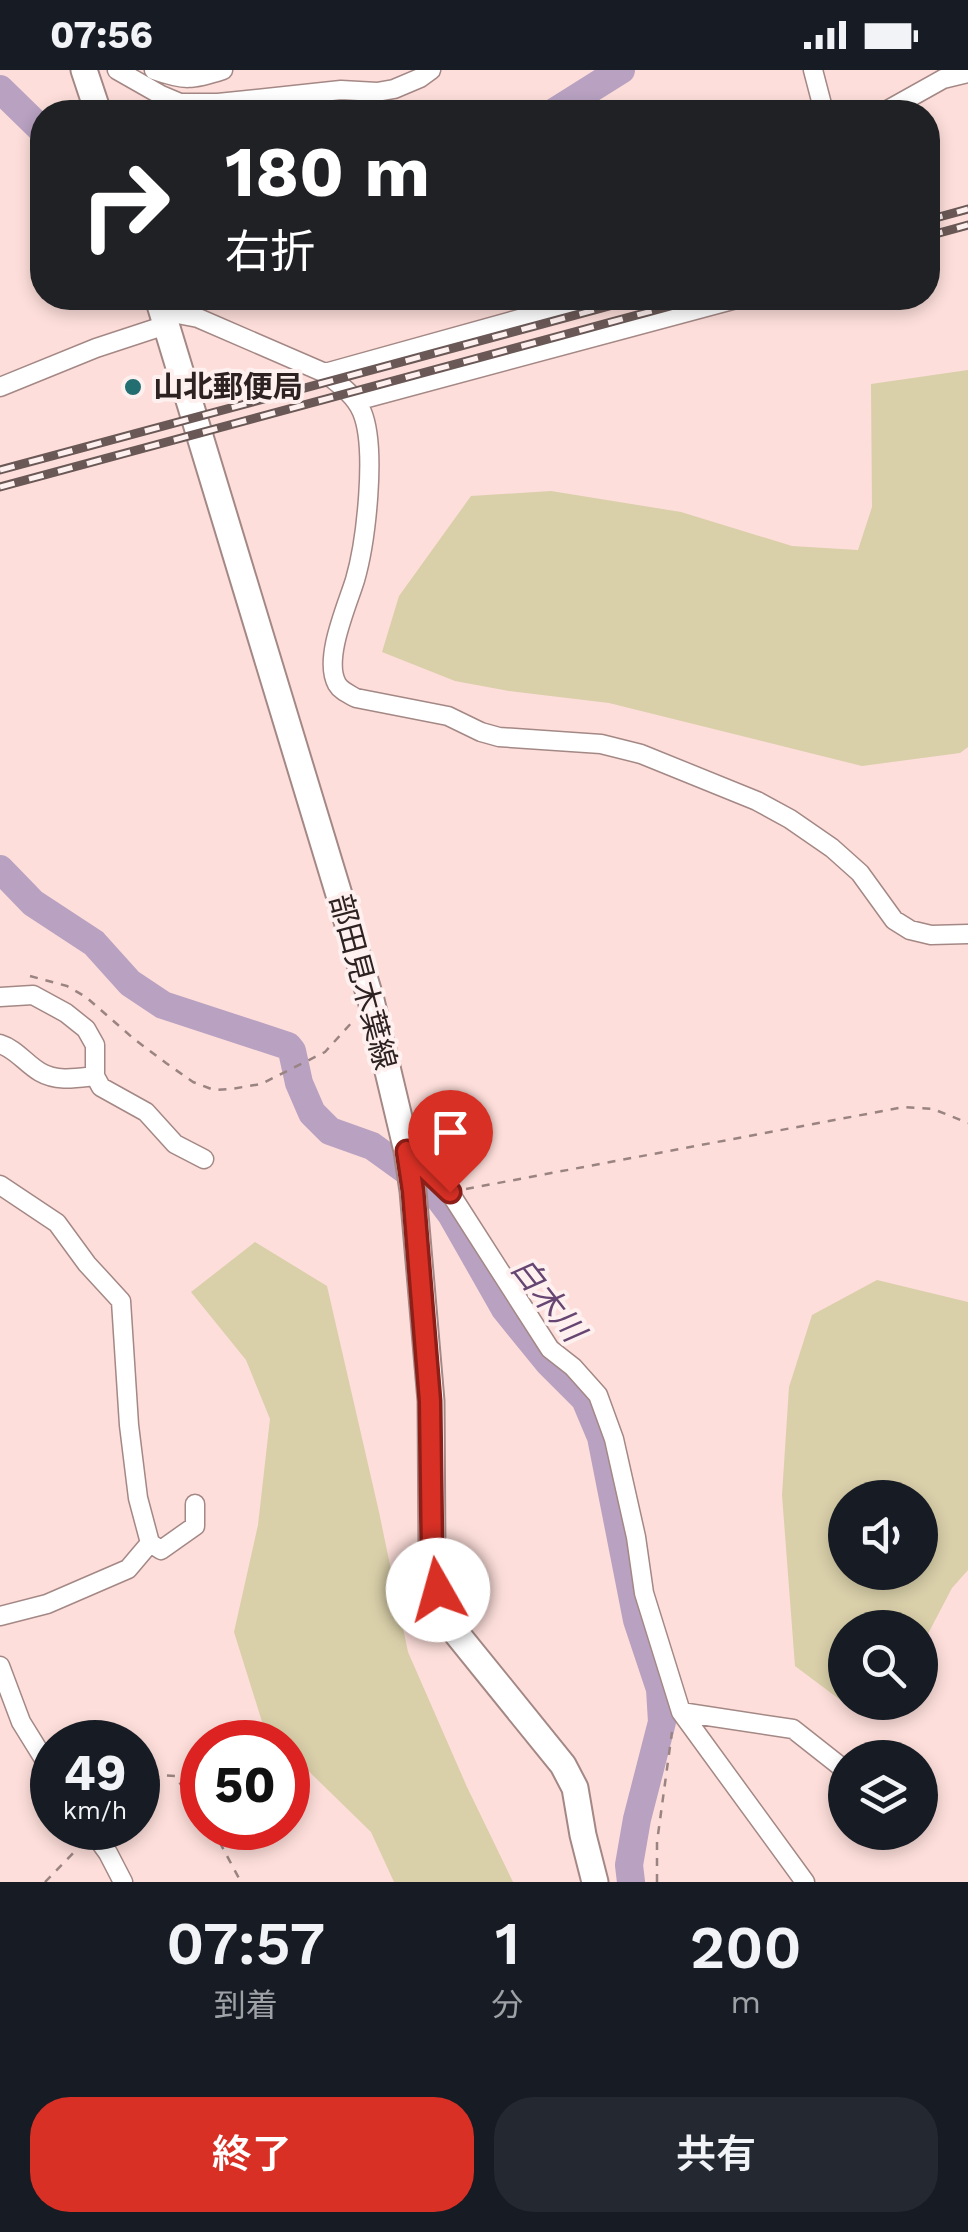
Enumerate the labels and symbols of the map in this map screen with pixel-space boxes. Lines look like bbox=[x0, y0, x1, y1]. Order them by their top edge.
place label: 山北郵便局 bbox=[153, 369, 303, 404]
marker: 山北郵便局 bbox=[122, 376, 144, 398]
street label: 部田見木葉線 bbox=[323, 890, 404, 1073]
pin bbox=[408, 1090, 493, 1193]
water label: 白木川 bbox=[503, 1249, 594, 1351]
position arrow bbox=[386, 1538, 490, 1642]
speed limit sign: 50 bbox=[180, 1720, 310, 1850]

